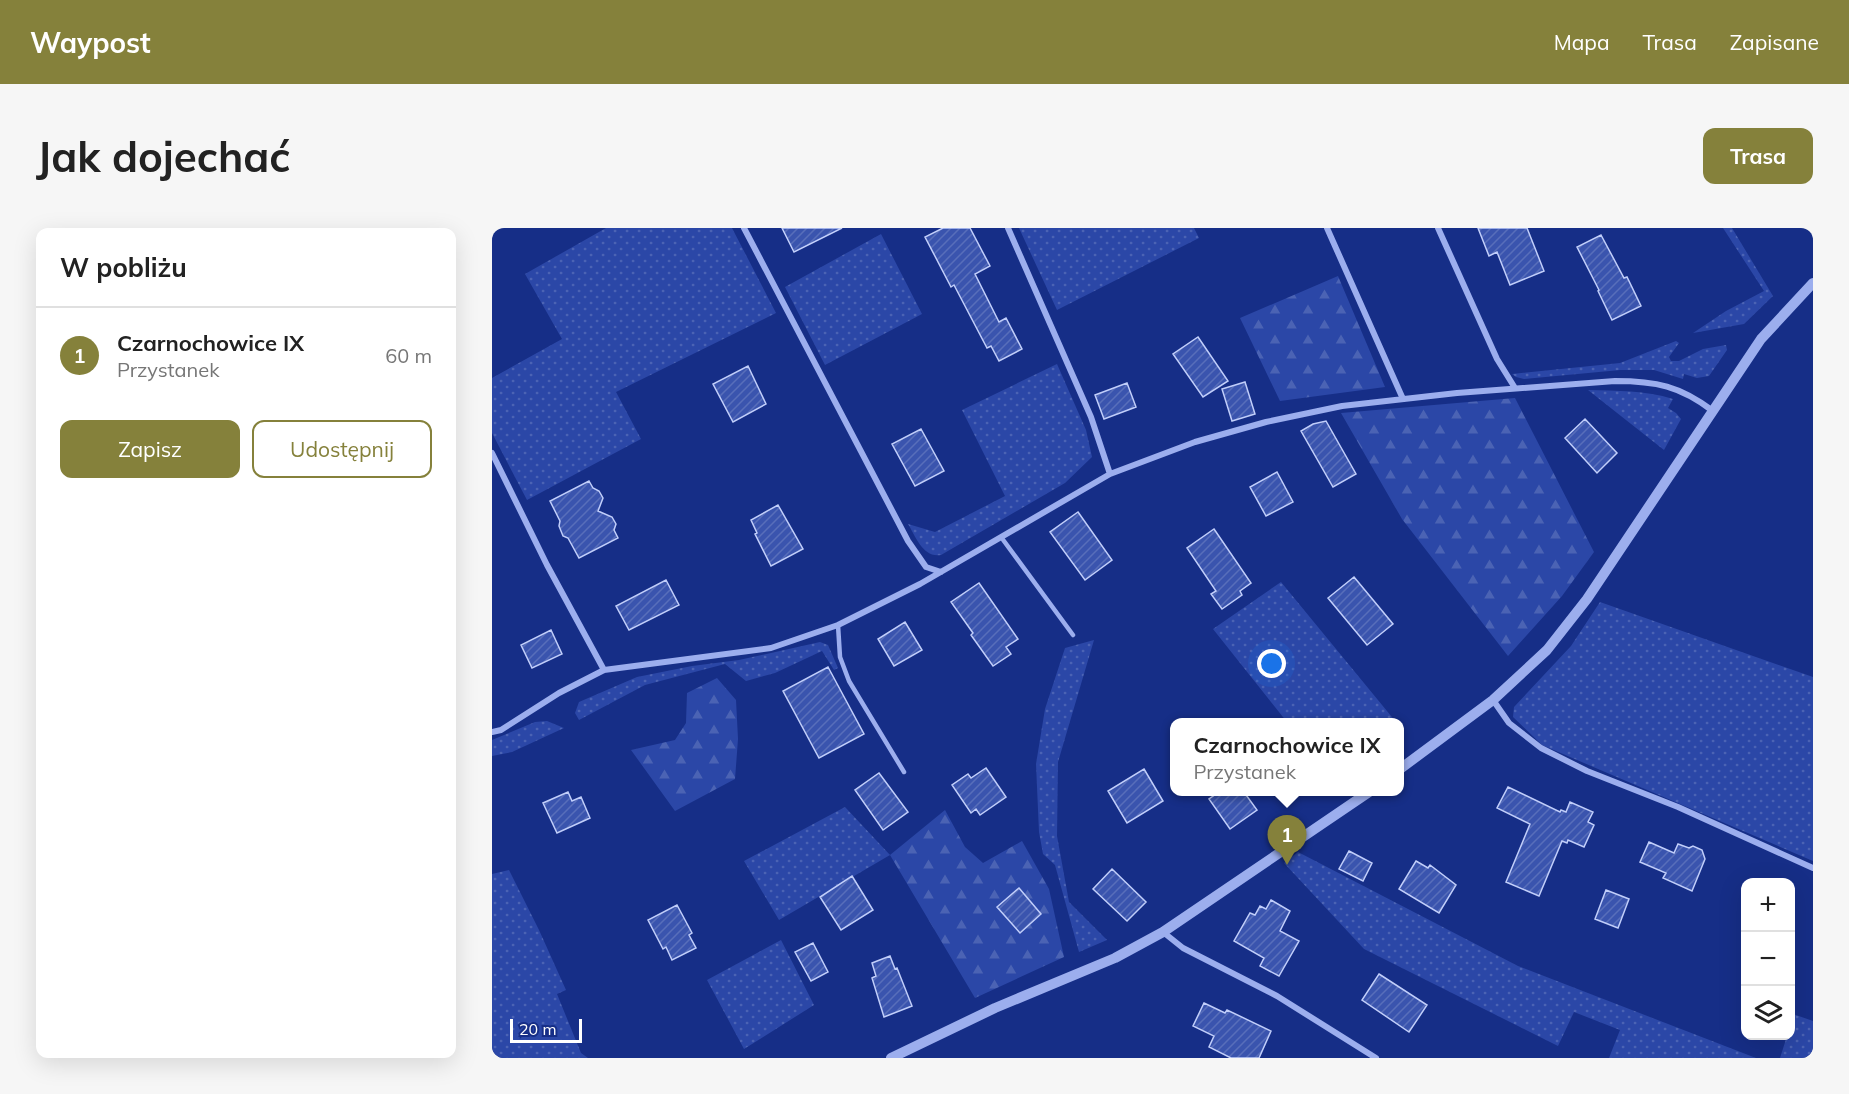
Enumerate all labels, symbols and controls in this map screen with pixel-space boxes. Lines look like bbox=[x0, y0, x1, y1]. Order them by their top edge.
text: Waypost bbox=[30, 25, 151, 60]
text: Mapa bbox=[1554, 29, 1610, 55]
text: Trasa bbox=[1643, 29, 1697, 55]
text: Zapisane bbox=[1730, 29, 1819, 55]
button: Trasa bbox=[1703, 128, 1813, 184]
text: Jak dojechać bbox=[36, 130, 291, 183]
text: W pobliżu bbox=[60, 251, 187, 284]
text: Czarnochowice IX bbox=[117, 329, 304, 357]
text: 1 bbox=[74, 343, 86, 368]
text: 60 m bbox=[385, 343, 432, 368]
text: Przystanek bbox=[117, 357, 220, 382]
button: Zapisz bbox=[60, 420, 240, 478]
button: Udostępnij bbox=[252, 420, 432, 478]
your location bbox=[1257, 649, 1286, 678]
popup bbox=[1170, 718, 1404, 796]
text: Czarnochowice IX bbox=[1193, 731, 1381, 759]
text: Przystanek bbox=[1193, 759, 1296, 784]
pin: 1 bbox=[1268, 816, 1306, 865]
map controls bbox=[1741, 878, 1795, 1040]
button: + bbox=[1741, 878, 1795, 932]
button: − bbox=[1741, 932, 1795, 986]
button: layers bbox=[1741, 986, 1795, 1040]
scale bar bbox=[510, 1016, 582, 1044]
text: 20 m bbox=[519, 1019, 556, 1039]

